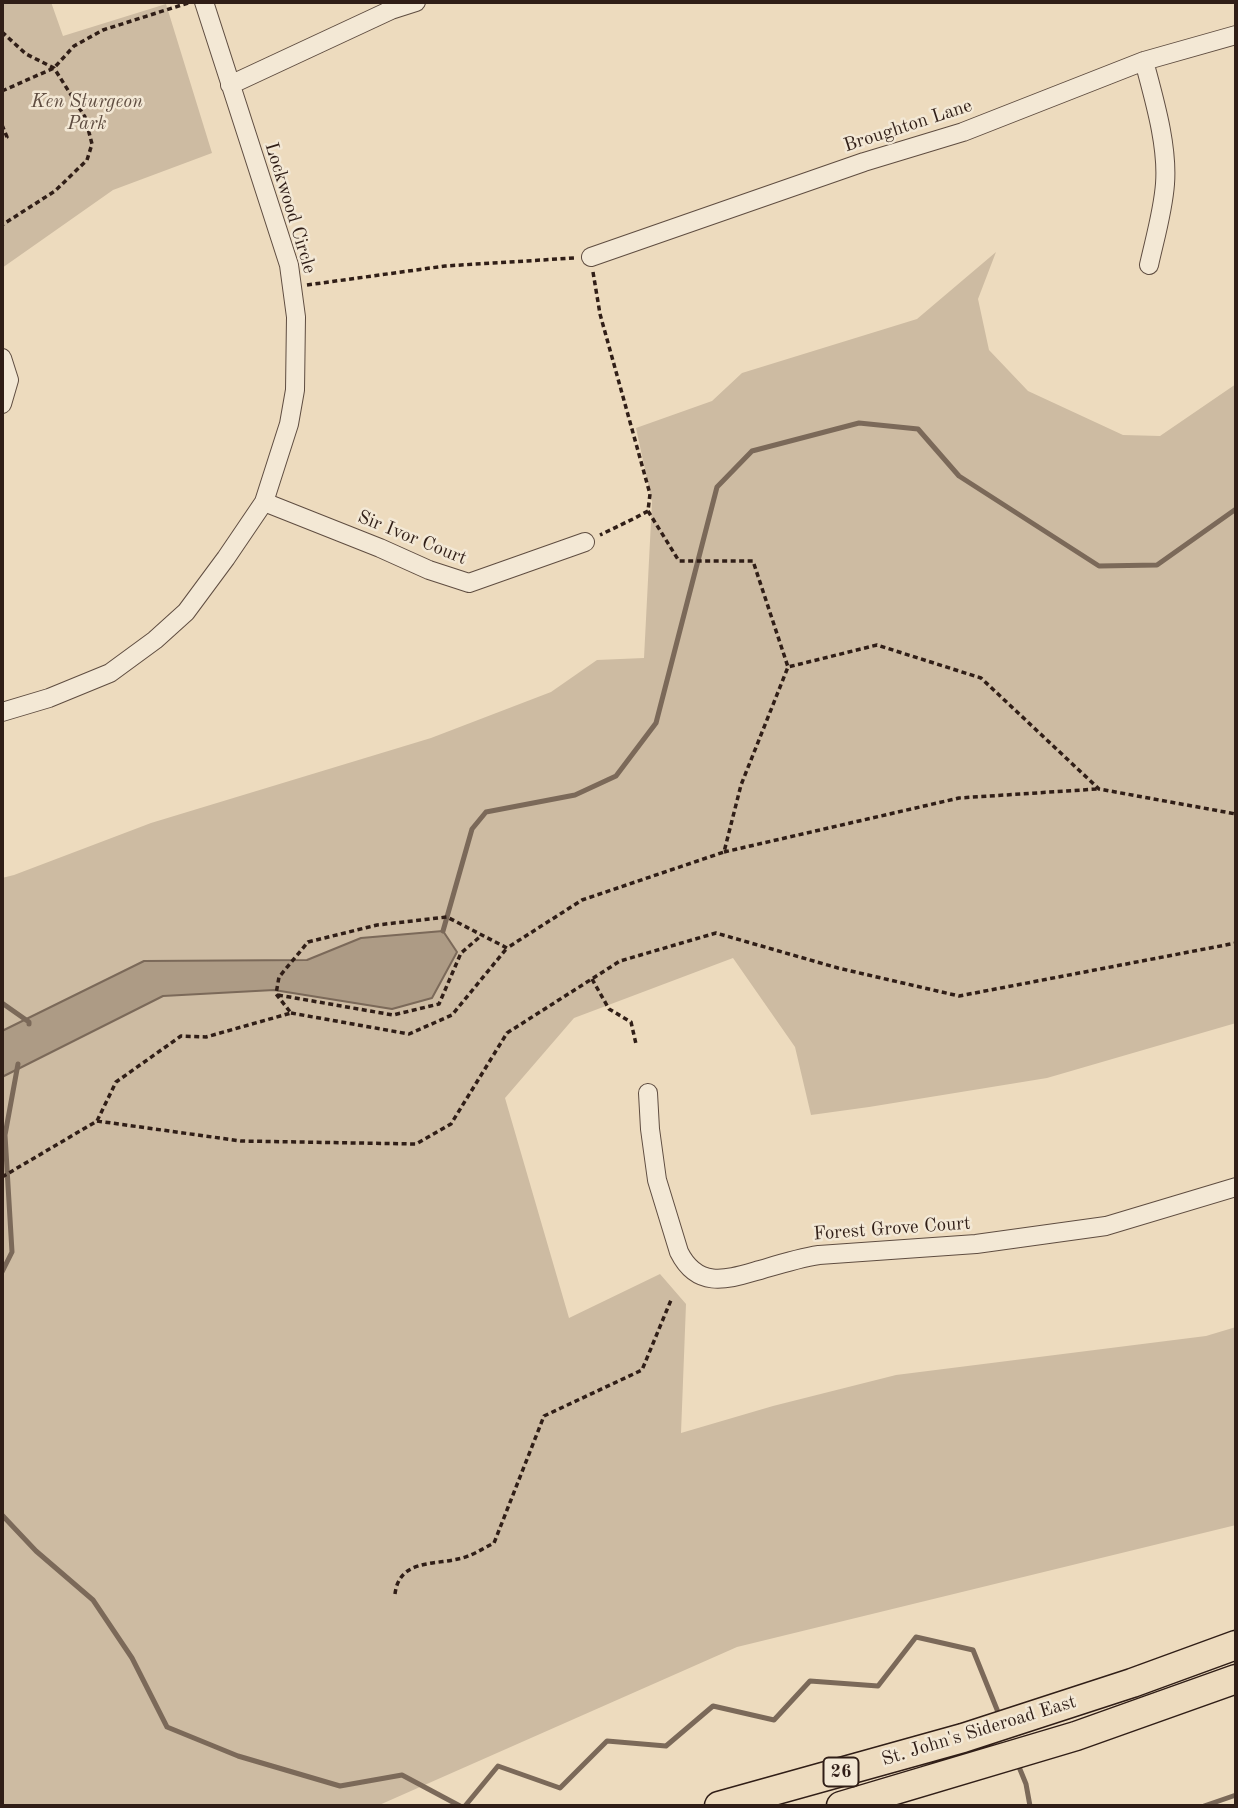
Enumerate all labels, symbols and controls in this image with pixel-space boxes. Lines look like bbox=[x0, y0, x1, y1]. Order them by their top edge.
park label: Ken Sturgeon Park bbox=[31, 91, 143, 135]
street label: Broughton Lane bbox=[841, 94, 975, 158]
street label: Lockwood Circle bbox=[259, 140, 321, 276]
street label: Sir Ivor Court bbox=[354, 506, 470, 570]
street label: Forest Grove Court bbox=[813, 1212, 971, 1246]
street label: St. John's Sideroad East bbox=[879, 1691, 1079, 1771]
road number: 26 bbox=[824, 1758, 858, 1786]

